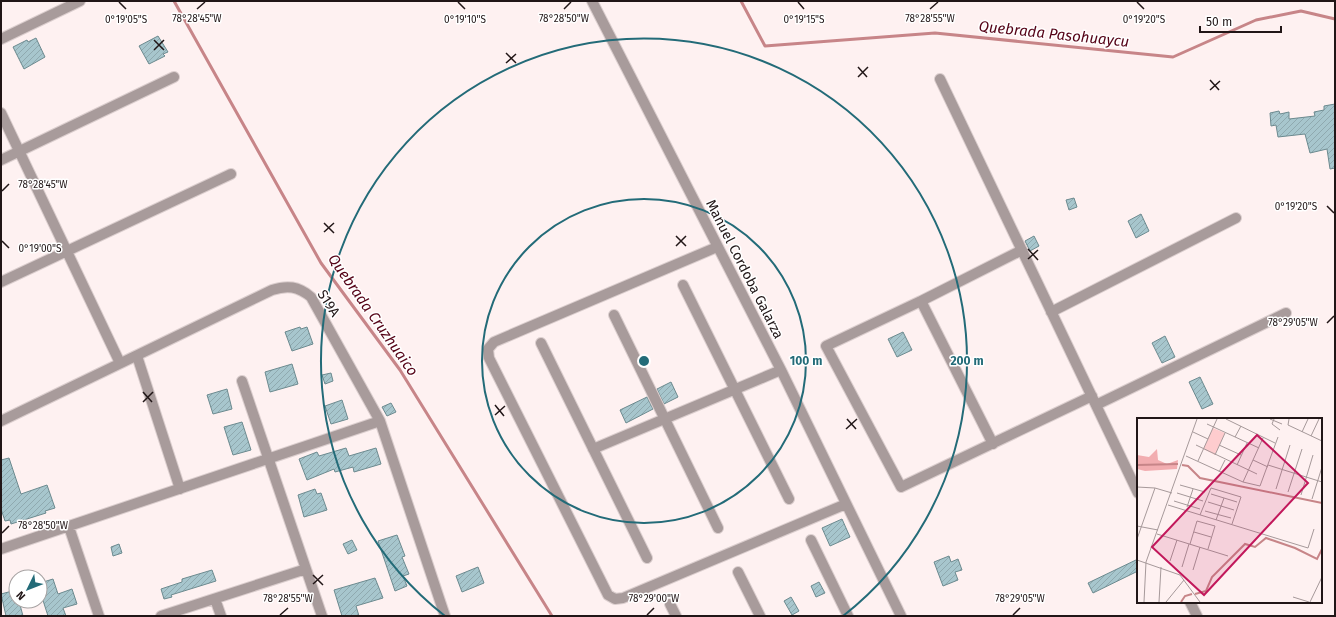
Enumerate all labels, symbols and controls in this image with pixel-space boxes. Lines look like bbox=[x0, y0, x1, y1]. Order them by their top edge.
scale bar bbox=[1200, 8, 1281, 34]
text: 78°28'45"W bbox=[172, 13, 222, 25]
text: 78°28'50"W bbox=[539, 13, 590, 25]
text: 78°28'55"W bbox=[905, 13, 955, 25]
text: 0°19'05"S bbox=[105, 14, 148, 26]
text: 0°19'10"S bbox=[444, 14, 486, 26]
text: 0°19'15"S bbox=[783, 14, 825, 26]
text: 0°19'20"S bbox=[1123, 14, 1166, 26]
text: 50 m bbox=[1206, 15, 1232, 29]
water label: Quebrada Pasohuaycu bbox=[978, 17, 1130, 51]
text: 78°28'45"W bbox=[18, 179, 68, 191]
street label: Manuel Cordoba Galarza bbox=[702, 197, 787, 342]
text: 0°19'20"S bbox=[1275, 201, 1318, 213]
text: 0°19'00"S bbox=[19, 243, 62, 255]
water label: Quebrada Cruzhuaico bbox=[324, 251, 422, 379]
street label: S19A bbox=[314, 287, 343, 320]
text: 78°29'05"W bbox=[1268, 317, 1319, 329]
centre of rings bbox=[637, 354, 651, 368]
text: 100 m bbox=[790, 354, 822, 368]
text: 200 m bbox=[950, 354, 984, 368]
inset map bbox=[1137, 418, 1322, 603]
text: 78°28'50"W bbox=[18, 520, 69, 532]
north arrow bbox=[8, 569, 48, 609]
text: N bbox=[14, 588, 28, 603]
text: 78°28'55"W bbox=[263, 593, 313, 605]
text: 78°29'00"W bbox=[629, 593, 680, 605]
text: 78°29'05"W bbox=[995, 593, 1046, 605]

